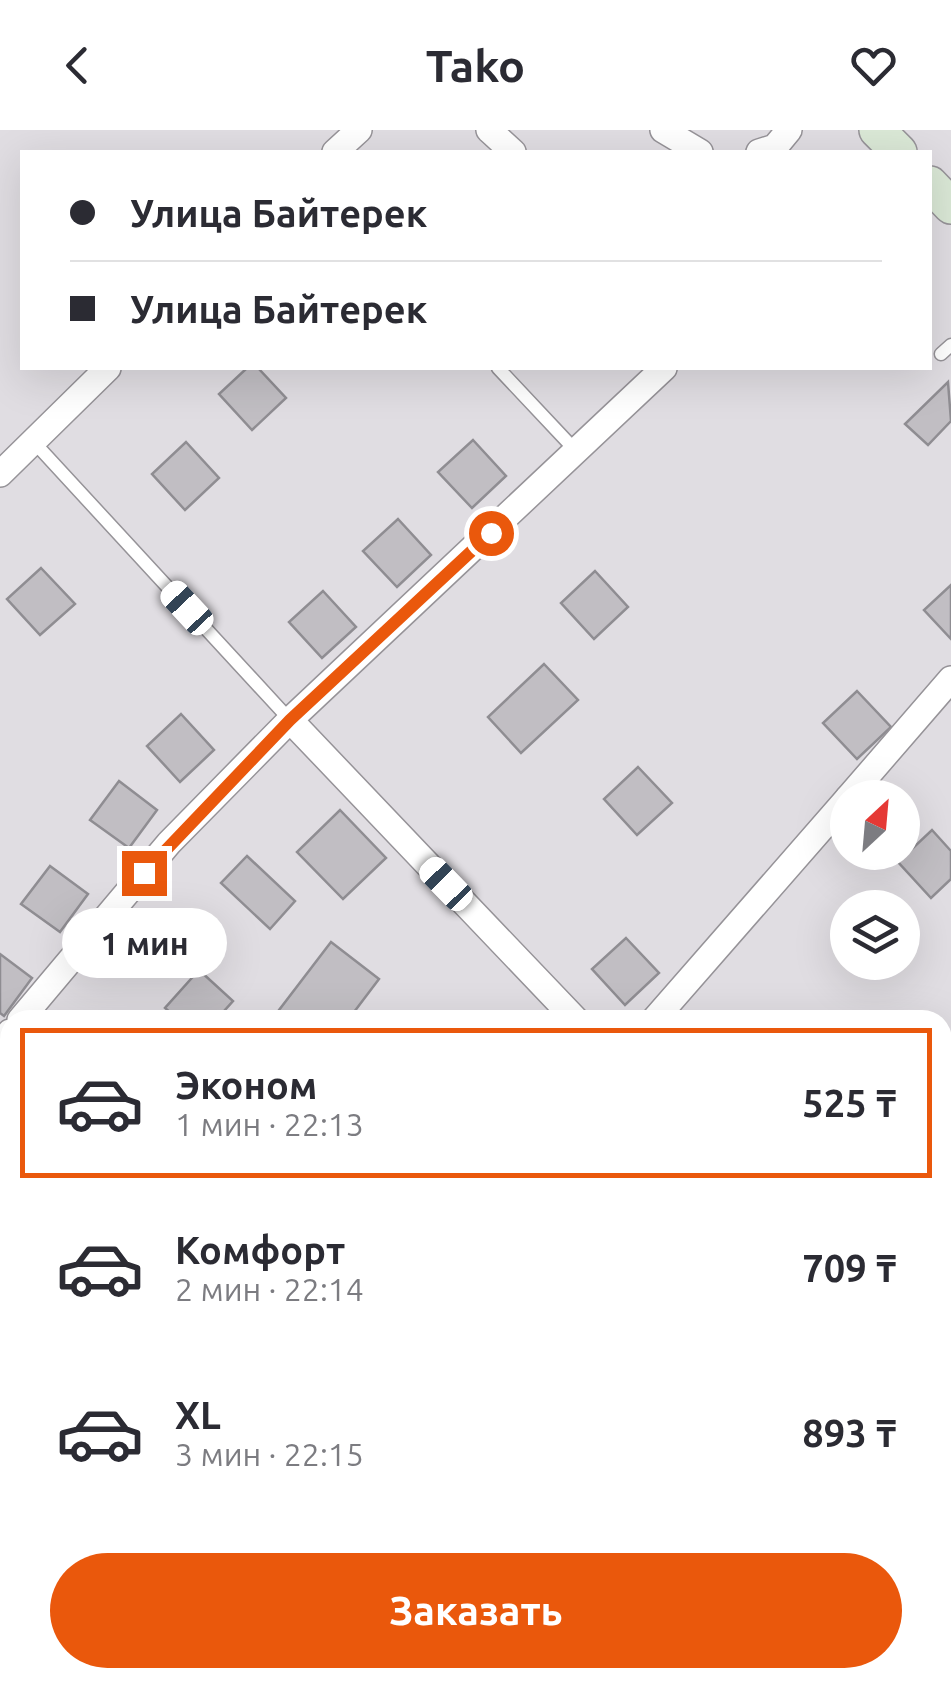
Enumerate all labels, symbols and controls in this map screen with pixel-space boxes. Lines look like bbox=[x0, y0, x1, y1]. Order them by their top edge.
icon: back bbox=[50, 38, 105, 93]
icon: heart bbox=[846, 38, 901, 93]
text: Tako bbox=[426, 40, 525, 91]
text: Улица Байтерек bbox=[130, 192, 427, 234]
text: Улица Байтерек bbox=[130, 288, 427, 330]
route start bbox=[469, 511, 514, 556]
car bbox=[156, 576, 218, 640]
north arrow bbox=[830, 780, 920, 870]
map controls bbox=[830, 780, 920, 980]
route end bbox=[122, 851, 167, 896]
car bbox=[414, 852, 478, 916]
button: layers bbox=[830, 890, 920, 980]
callout: 1 мин bbox=[62, 908, 226, 978]
text: 1 мин bbox=[100, 925, 189, 961]
icon: car bbox=[55, 1058, 145, 1148]
text: Эконом bbox=[175, 1064, 317, 1106]
text: 525 ₸ bbox=[802, 1082, 897, 1124]
text: 1 мин · 22:13 bbox=[175, 1106, 364, 1142]
icon: car bbox=[55, 1223, 145, 1313]
text: Комфорт bbox=[175, 1229, 345, 1271]
text: 709 ₸ bbox=[802, 1247, 897, 1289]
text: 2 мин · 22:14 bbox=[175, 1271, 364, 1307]
icon: car bbox=[55, 1388, 145, 1478]
text: XL bbox=[175, 1394, 221, 1436]
text: 893 ₸ bbox=[802, 1412, 897, 1454]
text: 3 мин · 22:15 bbox=[175, 1436, 364, 1472]
button: Заказать bbox=[50, 1553, 902, 1668]

